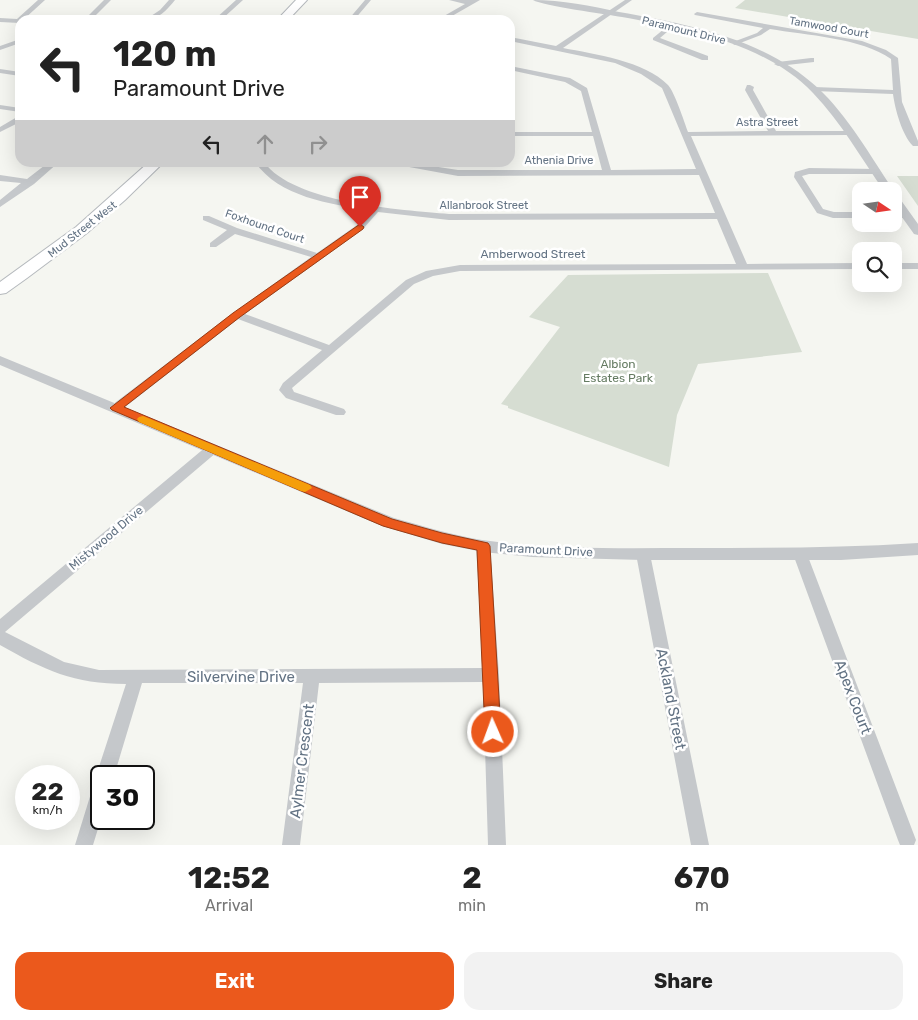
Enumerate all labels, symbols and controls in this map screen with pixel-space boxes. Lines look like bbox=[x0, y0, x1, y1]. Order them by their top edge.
street label: Paramount Drive bbox=[641, 14, 727, 47]
street label: Tamwood Court bbox=[788, 14, 870, 41]
text: 120 m bbox=[113, 33, 216, 75]
icon: left bbox=[30, 35, 95, 100]
text: Paramount Drive bbox=[113, 75, 285, 102]
street label: Astra Street bbox=[736, 116, 799, 129]
icon: left bbox=[198, 130, 226, 158]
icon: ahead bbox=[251, 130, 279, 158]
icon: right bbox=[304, 130, 332, 158]
street label: Athenia Drive bbox=[525, 154, 593, 167]
pin bbox=[339, 176, 381, 227]
north arrow bbox=[852, 182, 902, 232]
map controls bbox=[852, 182, 902, 292]
icon: arrive bbox=[346, 183, 374, 211]
street label: Mud Street West bbox=[45, 198, 120, 260]
street label: Allanbrook Street bbox=[440, 199, 529, 212]
street label: Foxhound Court bbox=[224, 207, 307, 246]
button: search bbox=[852, 242, 902, 292]
street label: Amberwood Street bbox=[480, 247, 586, 261]
park label: Albion Estates Park bbox=[583, 357, 654, 385]
street label: Mistywood Drive bbox=[66, 503, 146, 573]
street label: Paramount Drive bbox=[499, 541, 593, 559]
street label: Ackland Street bbox=[652, 647, 690, 751]
street label: Apex Court bbox=[831, 657, 875, 737]
street label: Silvervine Drive bbox=[187, 668, 295, 686]
street label: Aylmer Crescent bbox=[286, 703, 318, 819]
position arrow bbox=[466, 705, 518, 757]
speed limit sign: 30 bbox=[90, 765, 155, 830]
text: 22 bbox=[31, 777, 64, 806]
text: km/h bbox=[33, 803, 62, 817]
text: 12:52 bbox=[188, 860, 270, 896]
text: 2 bbox=[462, 860, 482, 896]
text: 670 bbox=[674, 860, 730, 896]
text: Arrival bbox=[205, 896, 253, 915]
text: min bbox=[458, 896, 486, 915]
text: m bbox=[695, 896, 709, 915]
button: Exit bbox=[15, 952, 454, 1010]
button: Share bbox=[464, 952, 903, 1010]

